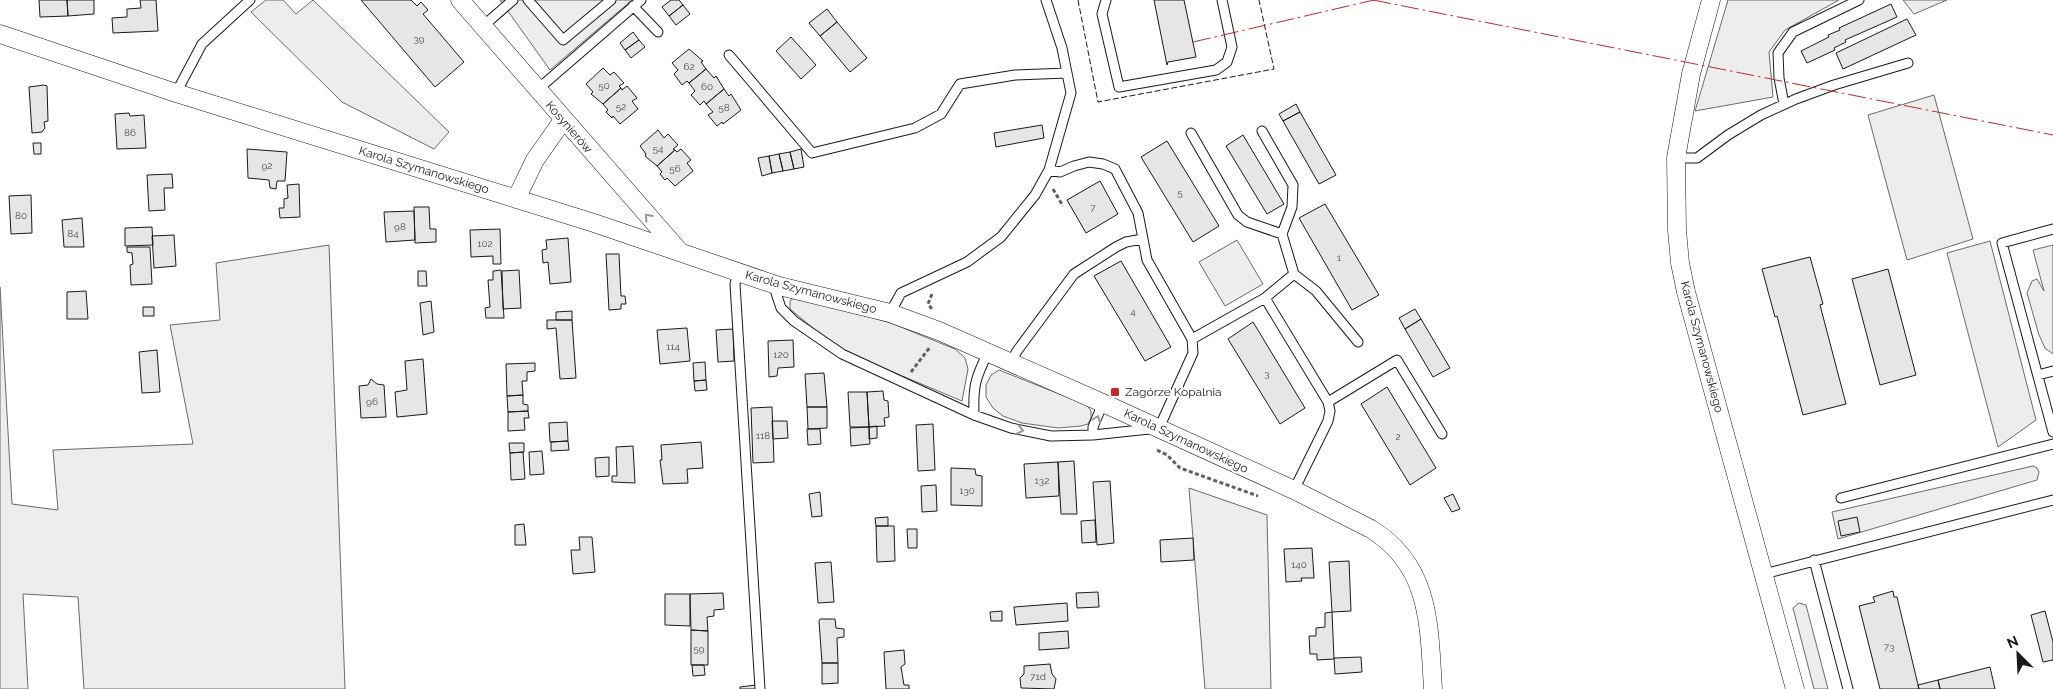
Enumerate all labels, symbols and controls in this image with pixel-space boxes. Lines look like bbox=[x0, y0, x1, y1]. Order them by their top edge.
house number: 39 bbox=[413, 33, 425, 44]
house number: 62 bbox=[683, 61, 695, 72]
house number: 50 bbox=[598, 80, 610, 91]
house number: 60 bbox=[701, 81, 713, 92]
street label: Kosynierów bbox=[543, 98, 595, 156]
house number: 52 bbox=[616, 101, 626, 112]
house number: 58 bbox=[718, 102, 730, 113]
house number: 86 bbox=[124, 127, 136, 138]
house number: 54 bbox=[653, 143, 664, 154]
street label: Karola Szymanowskiego bbox=[357, 144, 491, 196]
house number: 92 bbox=[261, 160, 273, 171]
house number: 56 bbox=[669, 163, 681, 174]
house number: 5 bbox=[1177, 187, 1183, 198]
house number: 7 bbox=[1090, 202, 1096, 213]
house number: 80 bbox=[15, 210, 27, 221]
one-way arrow bbox=[645, 213, 654, 222]
house number: 98 bbox=[394, 221, 406, 232]
house number: 84 bbox=[67, 228, 79, 239]
house number: 102 bbox=[477, 238, 493, 249]
house number: 1 bbox=[1337, 252, 1342, 263]
street label: Karola Szymanowskiego bbox=[744, 268, 878, 316]
street label: Karola Szymanowskiego bbox=[1678, 280, 1726, 414]
house number: 4 bbox=[1130, 306, 1136, 317]
house number: 114 bbox=[666, 341, 681, 352]
house number: 120 bbox=[773, 349, 789, 360]
house number: 3 bbox=[1264, 368, 1270, 379]
place label: Zagórze Kopalnia bbox=[1125, 385, 1222, 399]
marker: Zagórze Kopalnia bbox=[1109, 386, 1121, 398]
house number: 96 bbox=[366, 396, 378, 407]
street label: Karola Szymanowskiego bbox=[1122, 406, 1250, 476]
one-way arrow bbox=[1091, 415, 1101, 424]
one-way arrow bbox=[1016, 424, 1025, 435]
house number: 118 bbox=[756, 430, 770, 441]
house number: 2 bbox=[1395, 431, 1401, 442]
house number: 132 bbox=[1035, 475, 1049, 486]
house number: 130 bbox=[959, 485, 975, 496]
house number: 140 bbox=[1291, 559, 1307, 570]
north arrow bbox=[1993, 629, 2043, 679]
text: N bbox=[2005, 633, 2021, 652]
house number: 73 bbox=[1884, 641, 1894, 652]
house number: 59 bbox=[693, 643, 705, 654]
house number: 71d bbox=[1030, 671, 1046, 682]

